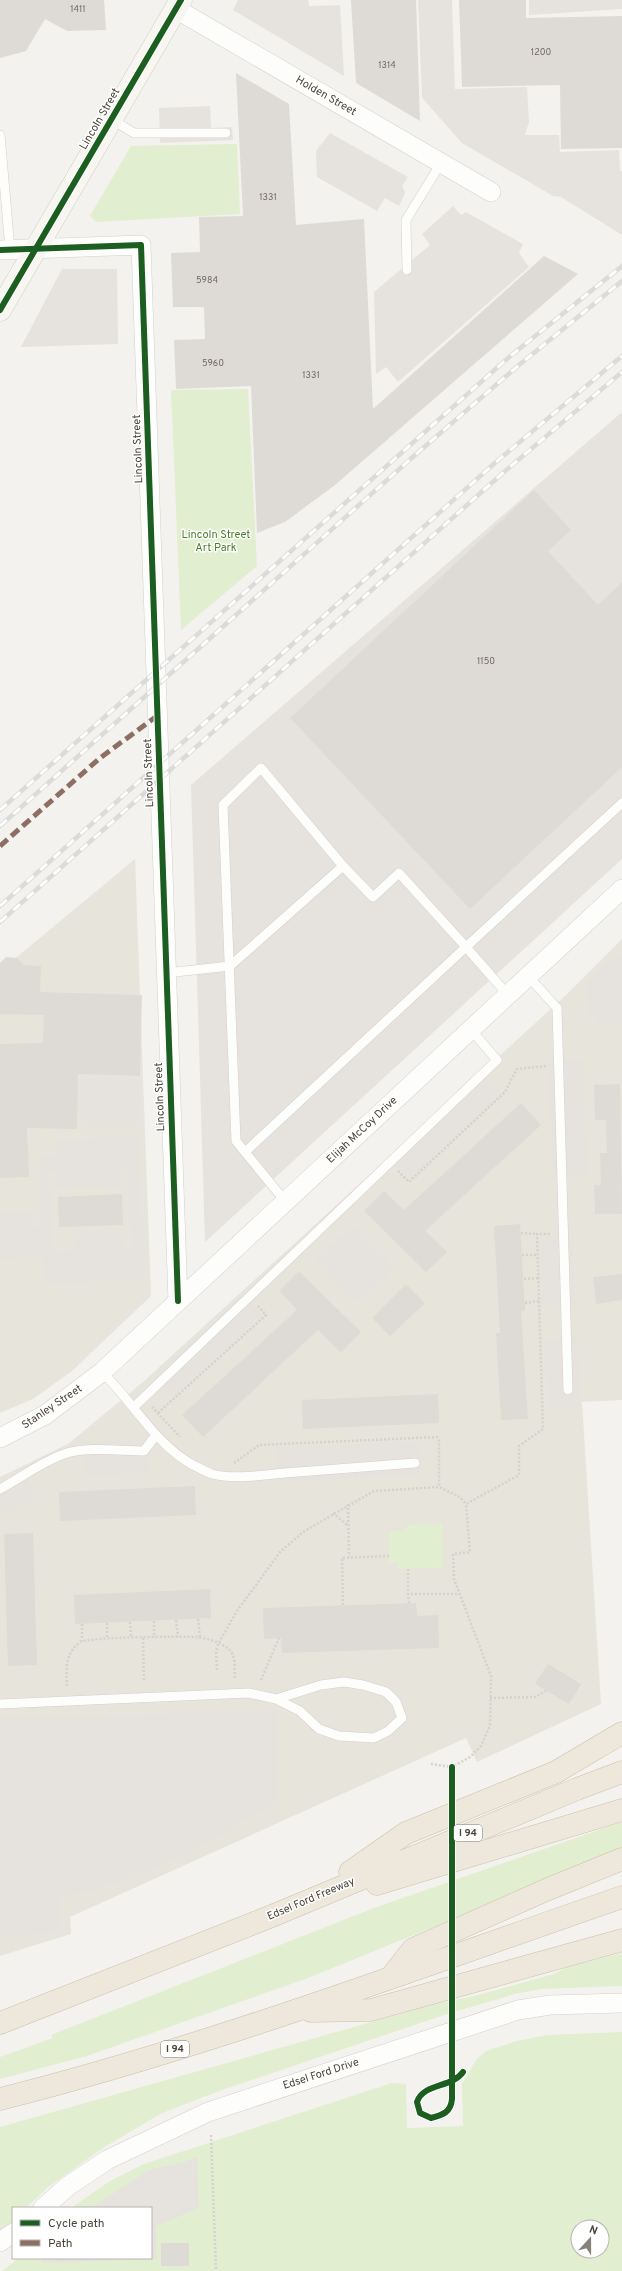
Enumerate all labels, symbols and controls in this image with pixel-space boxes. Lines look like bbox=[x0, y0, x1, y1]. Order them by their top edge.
house number: 1411 bbox=[70, 4, 86, 15]
house number: 1200 bbox=[531, 47, 551, 58]
house number: 1314 bbox=[378, 60, 396, 71]
street label: Holden Street bbox=[293, 73, 359, 119]
street label: Lincoln Street bbox=[77, 86, 123, 152]
house number: 1331 bbox=[259, 192, 277, 203]
house number: 5984 bbox=[196, 275, 218, 286]
house number: 5960 bbox=[202, 358, 224, 369]
house number: 1331 bbox=[302, 370, 320, 381]
street label: Lincoln Street bbox=[130, 414, 146, 484]
park label: Lincoln Street Art Park bbox=[182, 528, 250, 555]
house number: 1150 bbox=[477, 656, 495, 667]
street label: Lincoln Street bbox=[141, 738, 157, 808]
street label: Lincoln Street bbox=[152, 1062, 168, 1132]
street label: Elijah McCoy Drive bbox=[324, 1094, 400, 1166]
street label: Stanley Street bbox=[19, 1382, 85, 1432]
road number: I 94 bbox=[454, 1825, 482, 1841]
street label: Edsel Ford Freeway bbox=[265, 1874, 357, 1924]
road number: I 94 bbox=[161, 2041, 189, 2057]
street label: Edsel Ford Drive bbox=[281, 2055, 361, 2093]
legend bbox=[12, 2207, 152, 2259]
text: Cycle path bbox=[48, 2216, 105, 2232]
north arrow bbox=[570, 2219, 610, 2259]
text: N bbox=[587, 2223, 599, 2239]
text: Path bbox=[48, 2236, 73, 2252]

